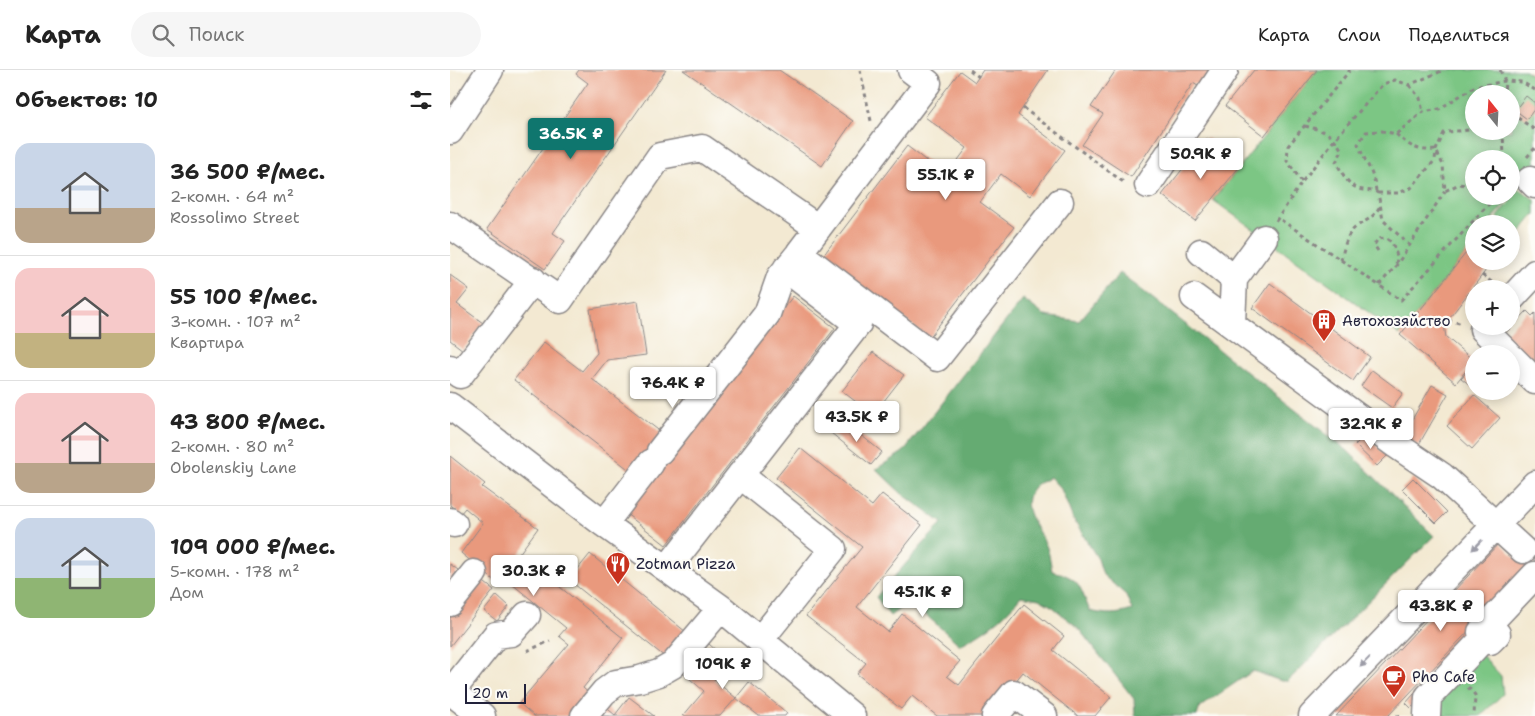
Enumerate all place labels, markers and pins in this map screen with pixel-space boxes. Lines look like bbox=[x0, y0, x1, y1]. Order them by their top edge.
pin: 36.5K ₽ bbox=[525, 118, 617, 160]
pin: 50.9K ₽ bbox=[1155, 138, 1247, 180]
pin: 55.1K ₽ bbox=[900, 158, 992, 201]
building icon: Автохозяйство bbox=[1311, 308, 1337, 342]
place label: Автохозяйство bbox=[1342, 311, 1451, 331]
pin: 76.4K ₽ bbox=[627, 366, 719, 409]
pin: 43.5K ₽ bbox=[811, 400, 903, 443]
pin: 32.9K ₽ bbox=[1325, 408, 1417, 450]
restaurant icon: Zotman Pizza bbox=[605, 551, 631, 585]
pin: 30.3K ₽ bbox=[488, 554, 580, 597]
place label: Zotman Pizza bbox=[636, 554, 736, 574]
pin: 45.1K ₽ bbox=[877, 576, 969, 618]
pin: 43.8K ₽ bbox=[1395, 590, 1487, 632]
pin: 109K ₽ bbox=[682, 648, 764, 690]
cafe icon: Pho Cafe bbox=[1381, 664, 1407, 698]
place label: Pho Cafe bbox=[1412, 667, 1475, 687]

